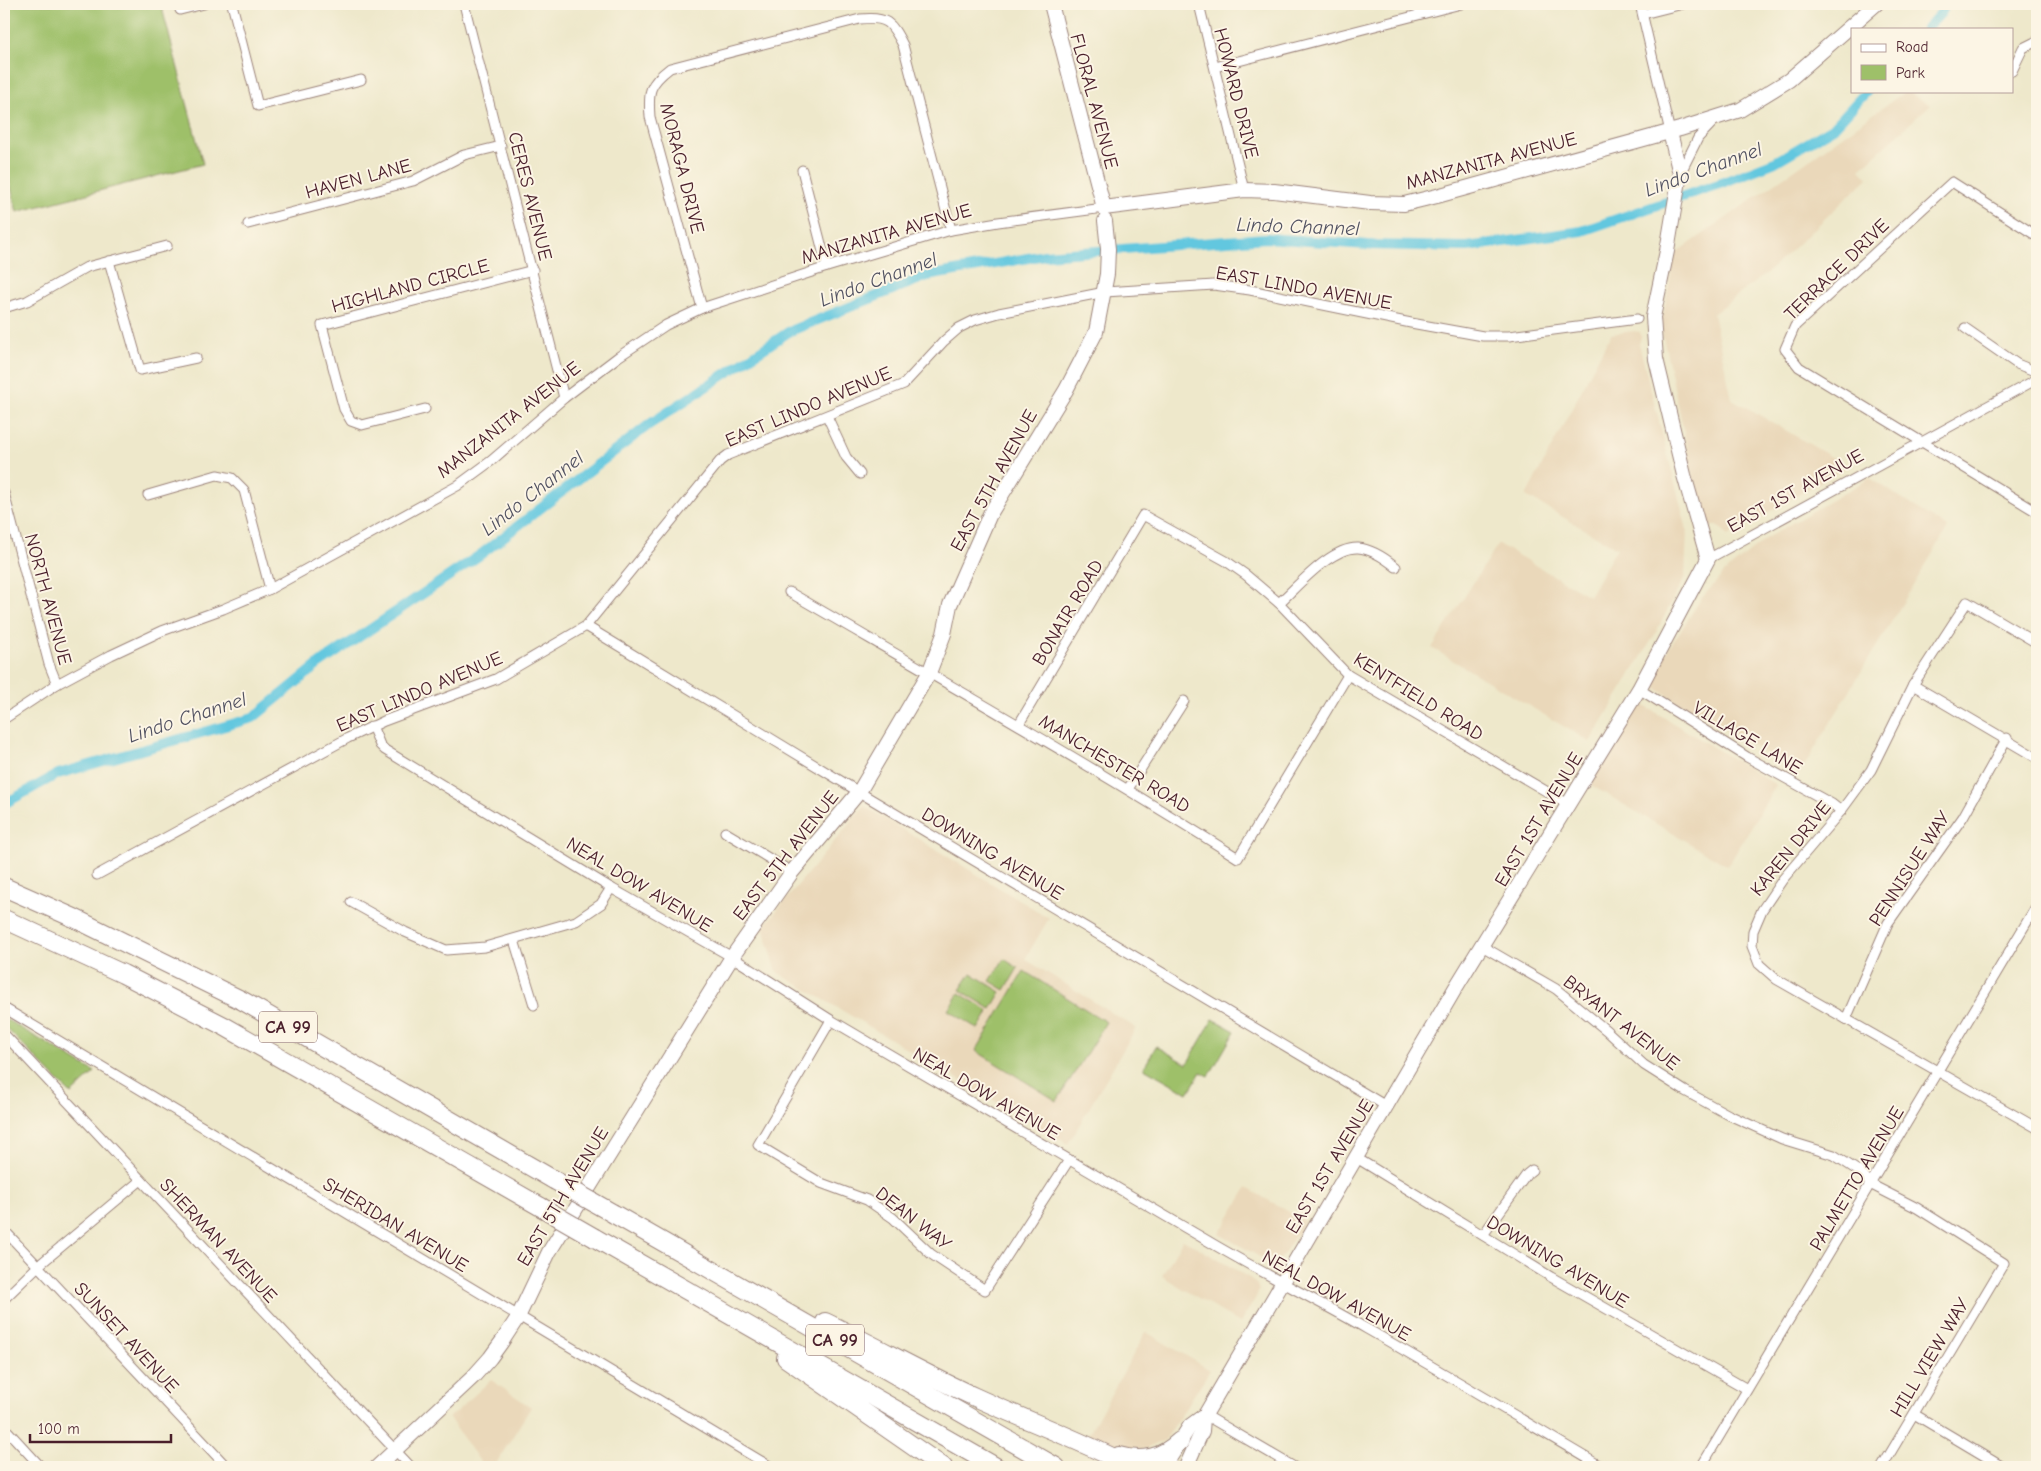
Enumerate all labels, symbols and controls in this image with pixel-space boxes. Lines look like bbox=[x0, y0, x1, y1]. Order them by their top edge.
street label: HOWARD DRIVE bbox=[1209, 26, 1263, 161]
legend bbox=[1851, 28, 2014, 92]
street label: FLORAL AVENUE bbox=[1065, 31, 1123, 171]
text: Road bbox=[1896, 38, 1928, 56]
text: Park bbox=[1896, 64, 1925, 82]
street label: MORAGA DRIVE bbox=[655, 101, 709, 236]
street label: MANZANITA AVENUE bbox=[1403, 128, 1579, 194]
street label: CERES AVENUE bbox=[503, 130, 557, 263]
water label: Lindo Channel bbox=[1641, 137, 1766, 201]
street label: HAVEN LANE bbox=[303, 154, 414, 204]
street label: MANZANITA AVENUE bbox=[799, 199, 974, 269]
water label: Lindo Channel bbox=[1236, 213, 1361, 240]
street label: TERRACE DRIVE bbox=[1780, 214, 1894, 325]
water label: Lindo Channel bbox=[816, 247, 941, 311]
street label: HIGHLAND CIRCLE bbox=[329, 254, 492, 318]
street label: EAST LINDO AVENUE bbox=[1214, 262, 1393, 314]
street label: MANZANITA AVENUE bbox=[432, 357, 585, 483]
street label: EAST LINDO AVENUE bbox=[722, 362, 895, 452]
street label: EAST 5TH AVENUE bbox=[946, 406, 1042, 555]
street label: EAST 1ST AVENUE bbox=[1723, 444, 1868, 537]
water label: Lindo Channel bbox=[477, 446, 588, 540]
street label: NORTH AVENUE bbox=[20, 531, 76, 667]
street label: BONAIR ROAD bbox=[1028, 556, 1108, 669]
street label: EAST LINDO AVENUE bbox=[333, 647, 506, 737]
street label: KENTFIELD ROAD bbox=[1350, 648, 1487, 746]
water label: Lindo Channel bbox=[125, 687, 250, 747]
street label: VILLAGE LANE bbox=[1689, 697, 1806, 779]
street label: MANCHESTER ROAD bbox=[1035, 710, 1194, 818]
street label: EAST 1ST AVENUE bbox=[1490, 748, 1588, 891]
street label: EAST 5TH AVENUE bbox=[728, 786, 843, 925]
street label: KAREN DRIVE bbox=[1746, 797, 1836, 901]
street label: DOWNING AVENUE bbox=[918, 803, 1067, 905]
street label: PENNISUE WAY bbox=[1864, 806, 1956, 930]
street label: NEAL DOW AVENUE bbox=[563, 833, 716, 937]
street label: BRYANT AVENUE bbox=[1559, 971, 1684, 1075]
road number: CA 99 bbox=[259, 1012, 317, 1042]
street label: NEAL DOW AVENUE bbox=[909, 1043, 1064, 1145]
street label: EAST 1ST AVENUE bbox=[1281, 1095, 1379, 1238]
street label: PALMETTO AVENUE bbox=[1805, 1102, 1909, 1255]
street label: EAST 5TH AVENUE bbox=[513, 1123, 613, 1270]
street label: SHERIDAN AVENUE bbox=[319, 1173, 472, 1277]
street label: SHERMAN AVENUE bbox=[155, 1174, 281, 1307]
street label: DEAN WAY bbox=[871, 1182, 956, 1256]
street label: DOWNING AVENUE bbox=[1483, 1211, 1632, 1313]
street label: NEAL DOW AVENUE bbox=[1258, 1246, 1415, 1346]
street label: SUNSET AVENUE bbox=[69, 1278, 183, 1398]
street label: HILL VIEW WAY bbox=[1886, 1293, 1974, 1421]
road number: CA 99 bbox=[806, 1324, 864, 1356]
scale bar bbox=[30, 1411, 171, 1443]
text: 100 m bbox=[38, 1420, 80, 1438]

